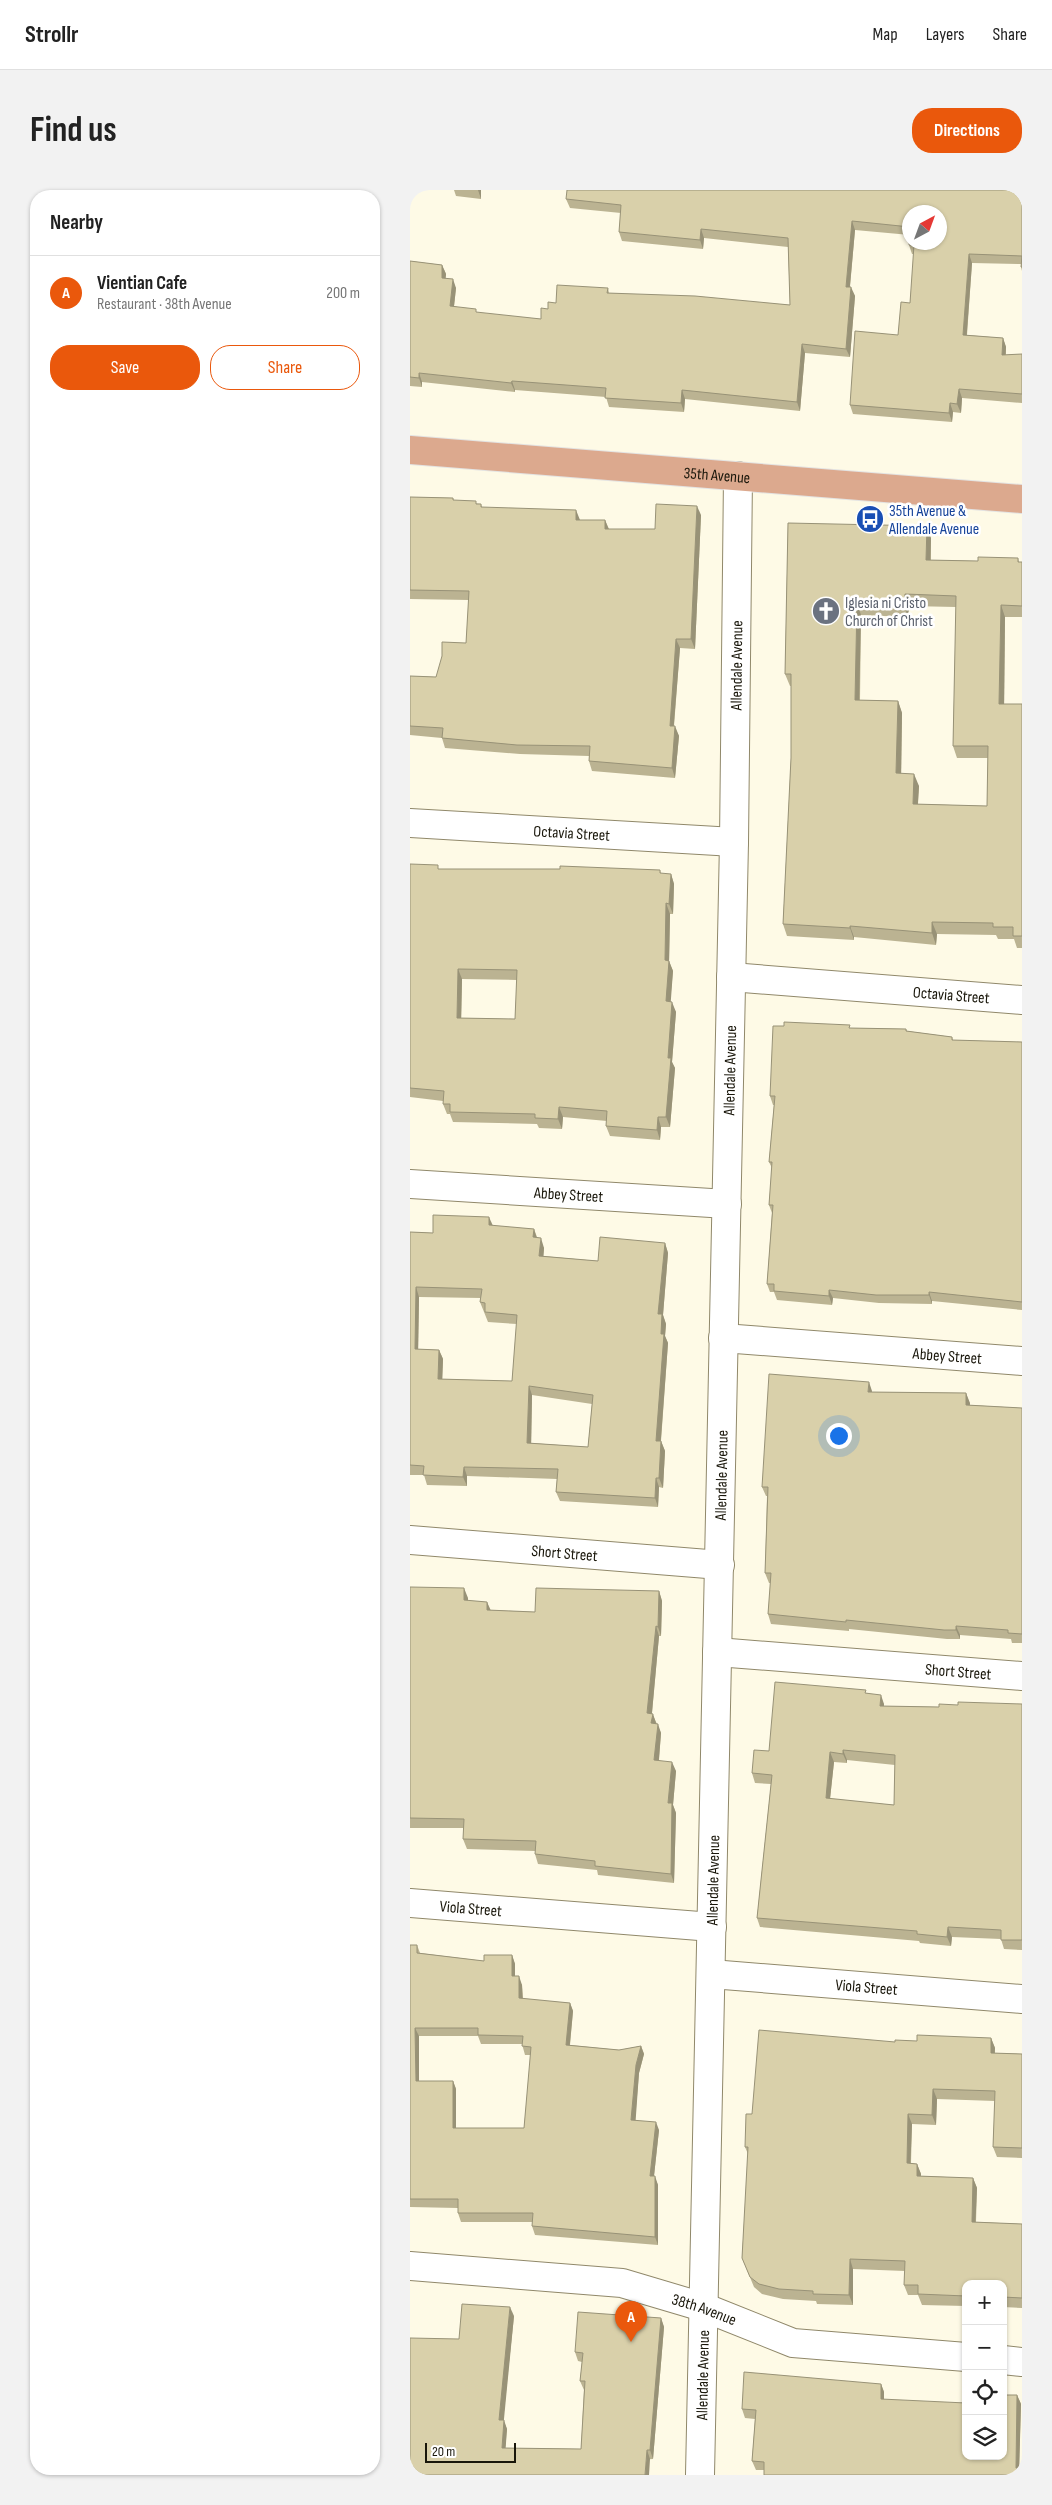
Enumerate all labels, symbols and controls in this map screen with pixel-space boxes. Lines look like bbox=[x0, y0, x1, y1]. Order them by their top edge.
text: Strollr bbox=[25, 20, 79, 49]
text: Map bbox=[873, 24, 898, 45]
text: Layers bbox=[926, 24, 965, 45]
text: Share bbox=[993, 24, 1027, 45]
button: Directions bbox=[912, 108, 1022, 153]
text: Find us bbox=[30, 109, 117, 152]
north arrow bbox=[902, 205, 947, 250]
text: Nearby bbox=[50, 210, 103, 235]
text: Vientian Cafe bbox=[97, 272, 187, 295]
text: A bbox=[62, 284, 70, 303]
text: 200 m bbox=[326, 284, 360, 303]
text: Restaurant · 38th Avenue bbox=[97, 295, 232, 314]
button: Save bbox=[50, 345, 200, 390]
button: Share bbox=[210, 345, 360, 390]
street label: 35th Avenue bbox=[683, 464, 751, 488]
place label: 35th Avenue & Allendale Avenue bbox=[888, 502, 979, 539]
bus stop icon: 35th Avenue & Allendale Avenue bbox=[855, 504, 885, 534]
place label: Iglesia ni Cristo Church of Christ bbox=[845, 594, 933, 631]
church icon: Iglesia ni Cristo Church of Christ bbox=[811, 596, 841, 626]
street label: Allendale Avenue bbox=[727, 620, 747, 712]
street label: Octavia Street bbox=[533, 822, 611, 846]
street label: Octavia Street bbox=[912, 983, 990, 1008]
street label: Allendale Avenue bbox=[720, 1025, 741, 1117]
street label: Abbey Street bbox=[532, 1184, 604, 1207]
street label: Abbey Street bbox=[911, 1345, 983, 1369]
your location bbox=[826, 1423, 852, 1449]
street label: Allendale Avenue bbox=[712, 1430, 733, 1522]
street label: Short Street bbox=[531, 1542, 598, 1566]
street label: Short Street bbox=[924, 1660, 992, 1685]
street label: Allendale Avenue bbox=[703, 1835, 724, 1927]
street label: Viola Street bbox=[439, 1897, 503, 1921]
street label: Viola Street bbox=[835, 1976, 898, 2000]
map controls bbox=[962, 2280, 1007, 2460]
button: + bbox=[962, 2280, 1007, 2325]
street label: 38th Avenue bbox=[669, 2290, 739, 2330]
pin: A bbox=[615, 2301, 647, 2342]
button: − bbox=[962, 2325, 1007, 2370]
street label: Allendale Avenue bbox=[693, 2330, 714, 2421]
button: locate bbox=[962, 2370, 1007, 2415]
button: layers bbox=[962, 2415, 1007, 2460]
scale bar bbox=[425, 2440, 516, 2463]
text: 20 m bbox=[432, 2443, 455, 2460]

